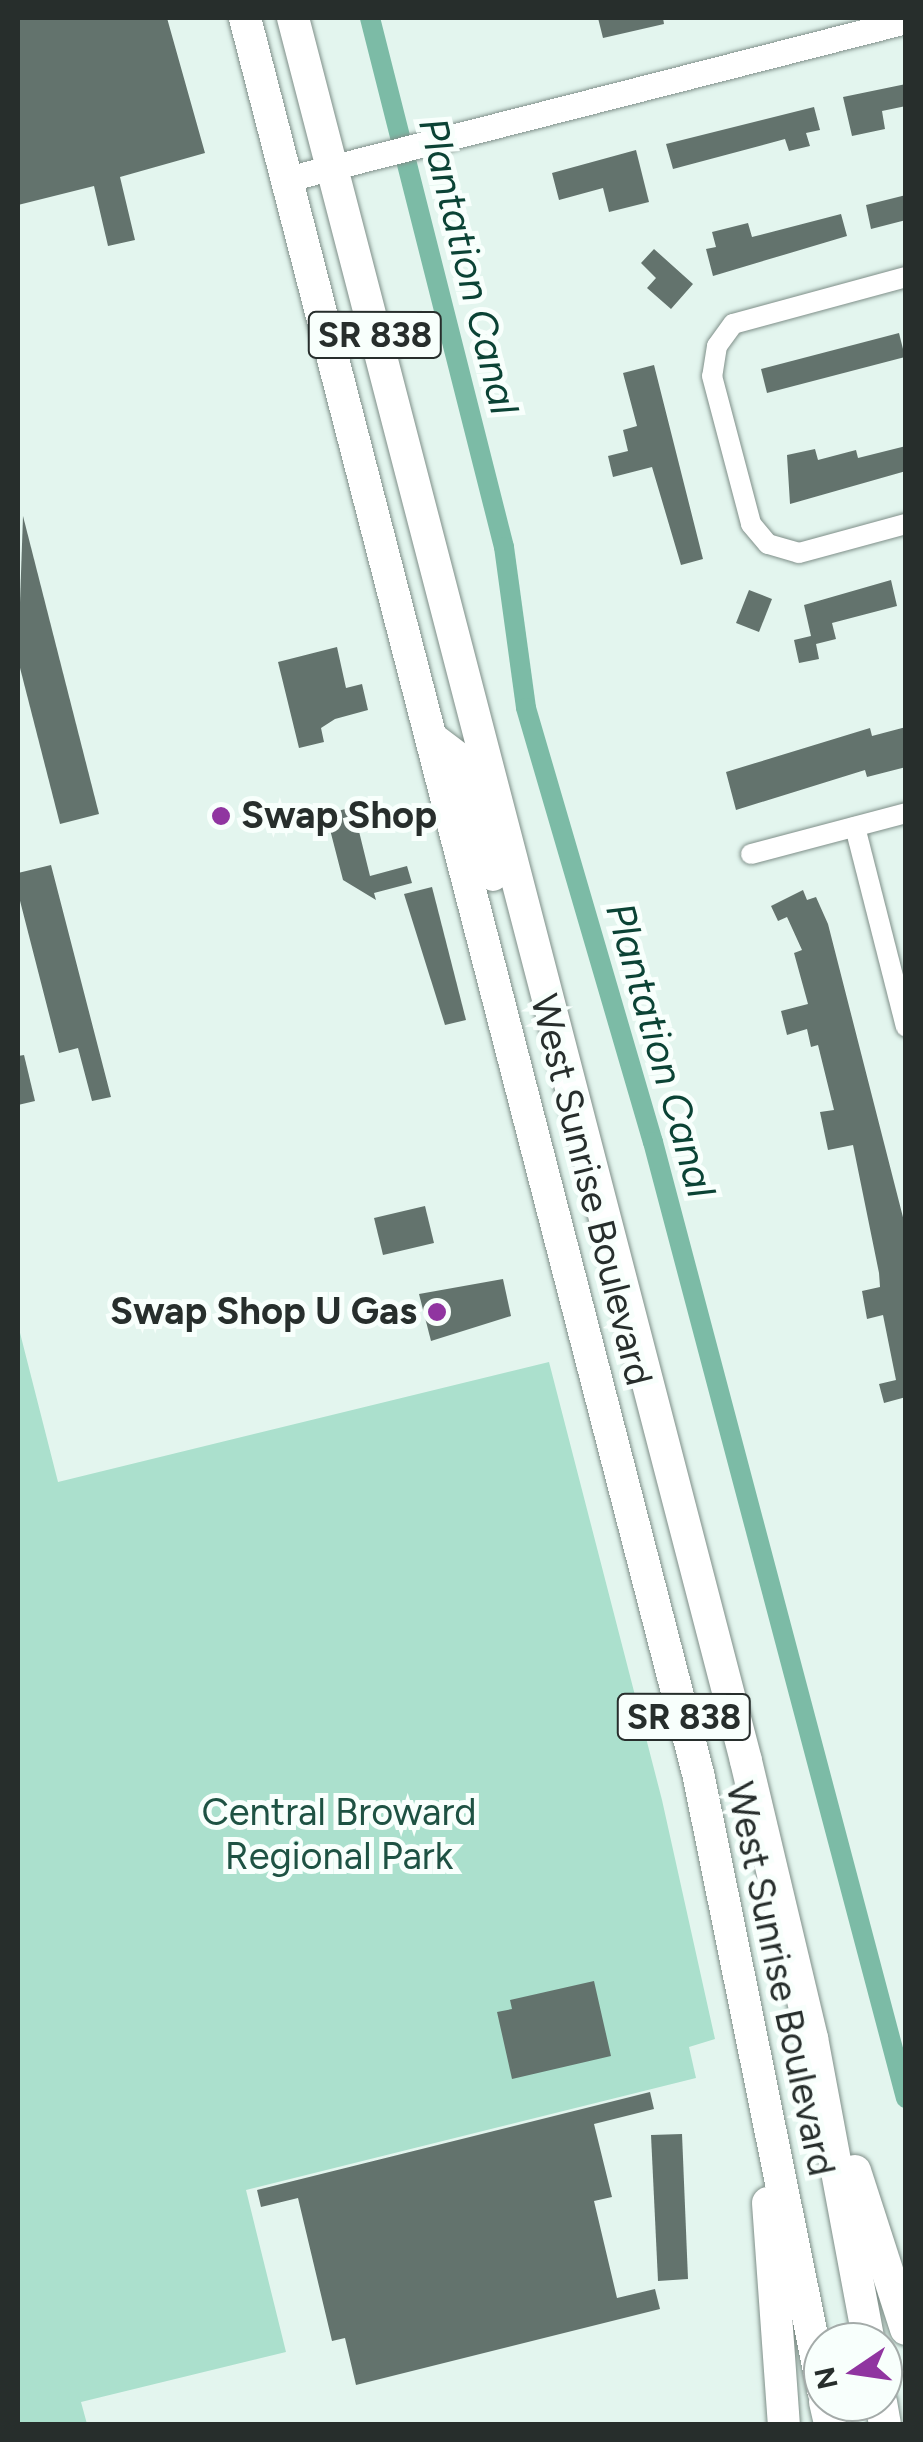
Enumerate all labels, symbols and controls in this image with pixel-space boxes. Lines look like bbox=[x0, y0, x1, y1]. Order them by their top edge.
water label: Plantation Canal bbox=[409, 113, 529, 419]
road number: SR 838 bbox=[308, 305, 442, 365]
place label: Swap Shop bbox=[241, 793, 437, 839]
marker: Swap Shop bbox=[210, 805, 232, 827]
water label: Plantation Canal bbox=[596, 897, 726, 1203]
street label: West Sunrise Boulevard bbox=[520, 990, 662, 1390]
place label: Swap Shop U Gas bbox=[110, 1289, 417, 1335]
marker: Swap Shop U Gas bbox=[426, 1301, 448, 1323]
road number: SR 838 bbox=[616, 1687, 752, 1747]
street label: West Sunrise Boulevard bbox=[716, 1778, 844, 2180]
park label: Central Broward Regional Park bbox=[201, 1790, 477, 1880]
north arrow bbox=[803, 2322, 903, 2422]
text: N bbox=[807, 2364, 845, 2393]

